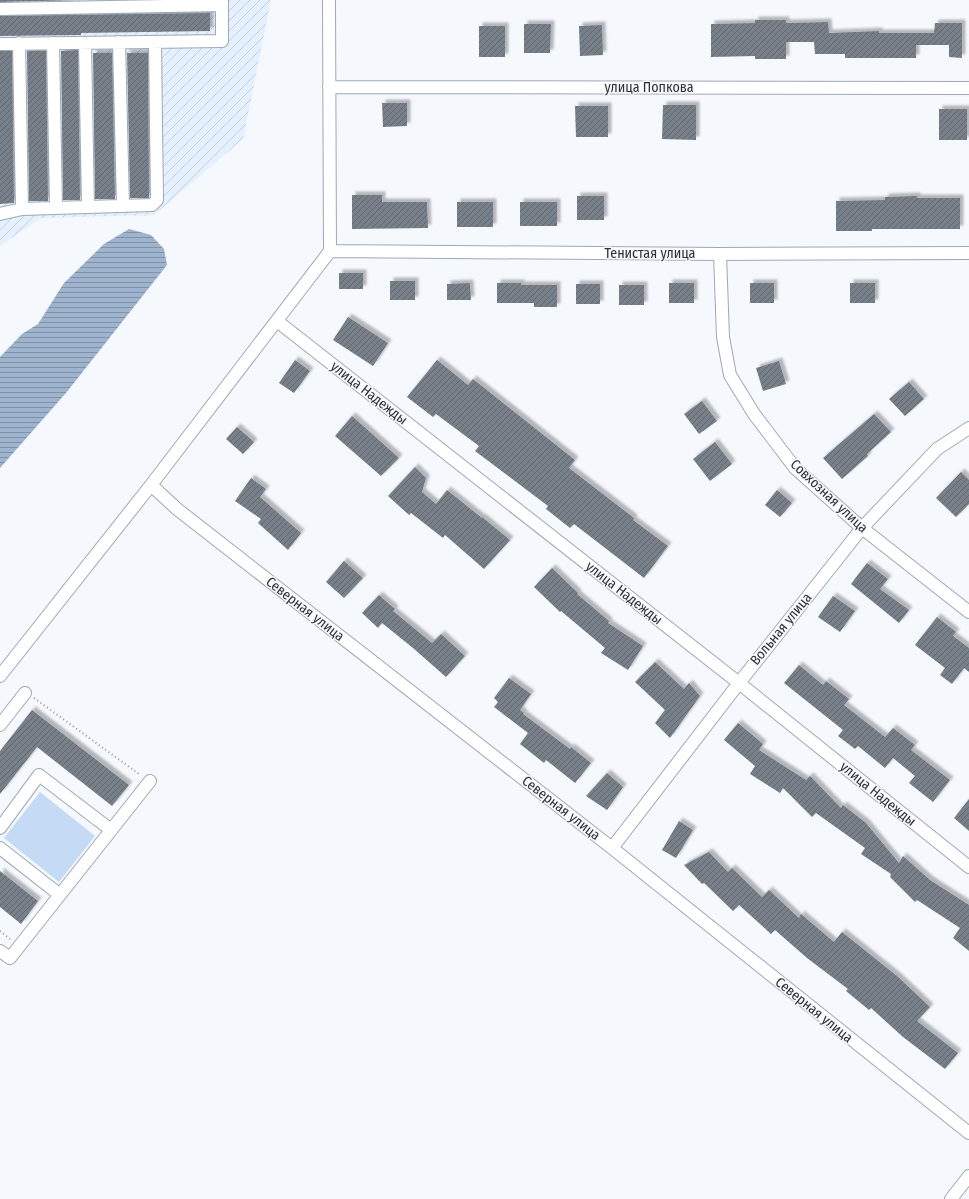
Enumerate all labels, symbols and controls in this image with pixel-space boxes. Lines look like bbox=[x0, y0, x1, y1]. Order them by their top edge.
street label: улица Попкова bbox=[604, 79, 694, 96]
street label: Тенистая улица bbox=[605, 245, 696, 262]
street label: улица Надежды bbox=[327, 358, 411, 428]
street label: Совхозная улица bbox=[787, 456, 871, 536]
street label: улица Надежды bbox=[582, 558, 666, 628]
street label: Северная улица bbox=[262, 573, 348, 645]
street label: Вольная улица bbox=[747, 589, 815, 669]
street label: улица Надежды bbox=[837, 758, 919, 830]
street label: Северная улица bbox=[518, 772, 604, 844]
street label: Северная улица bbox=[772, 974, 856, 1046]

